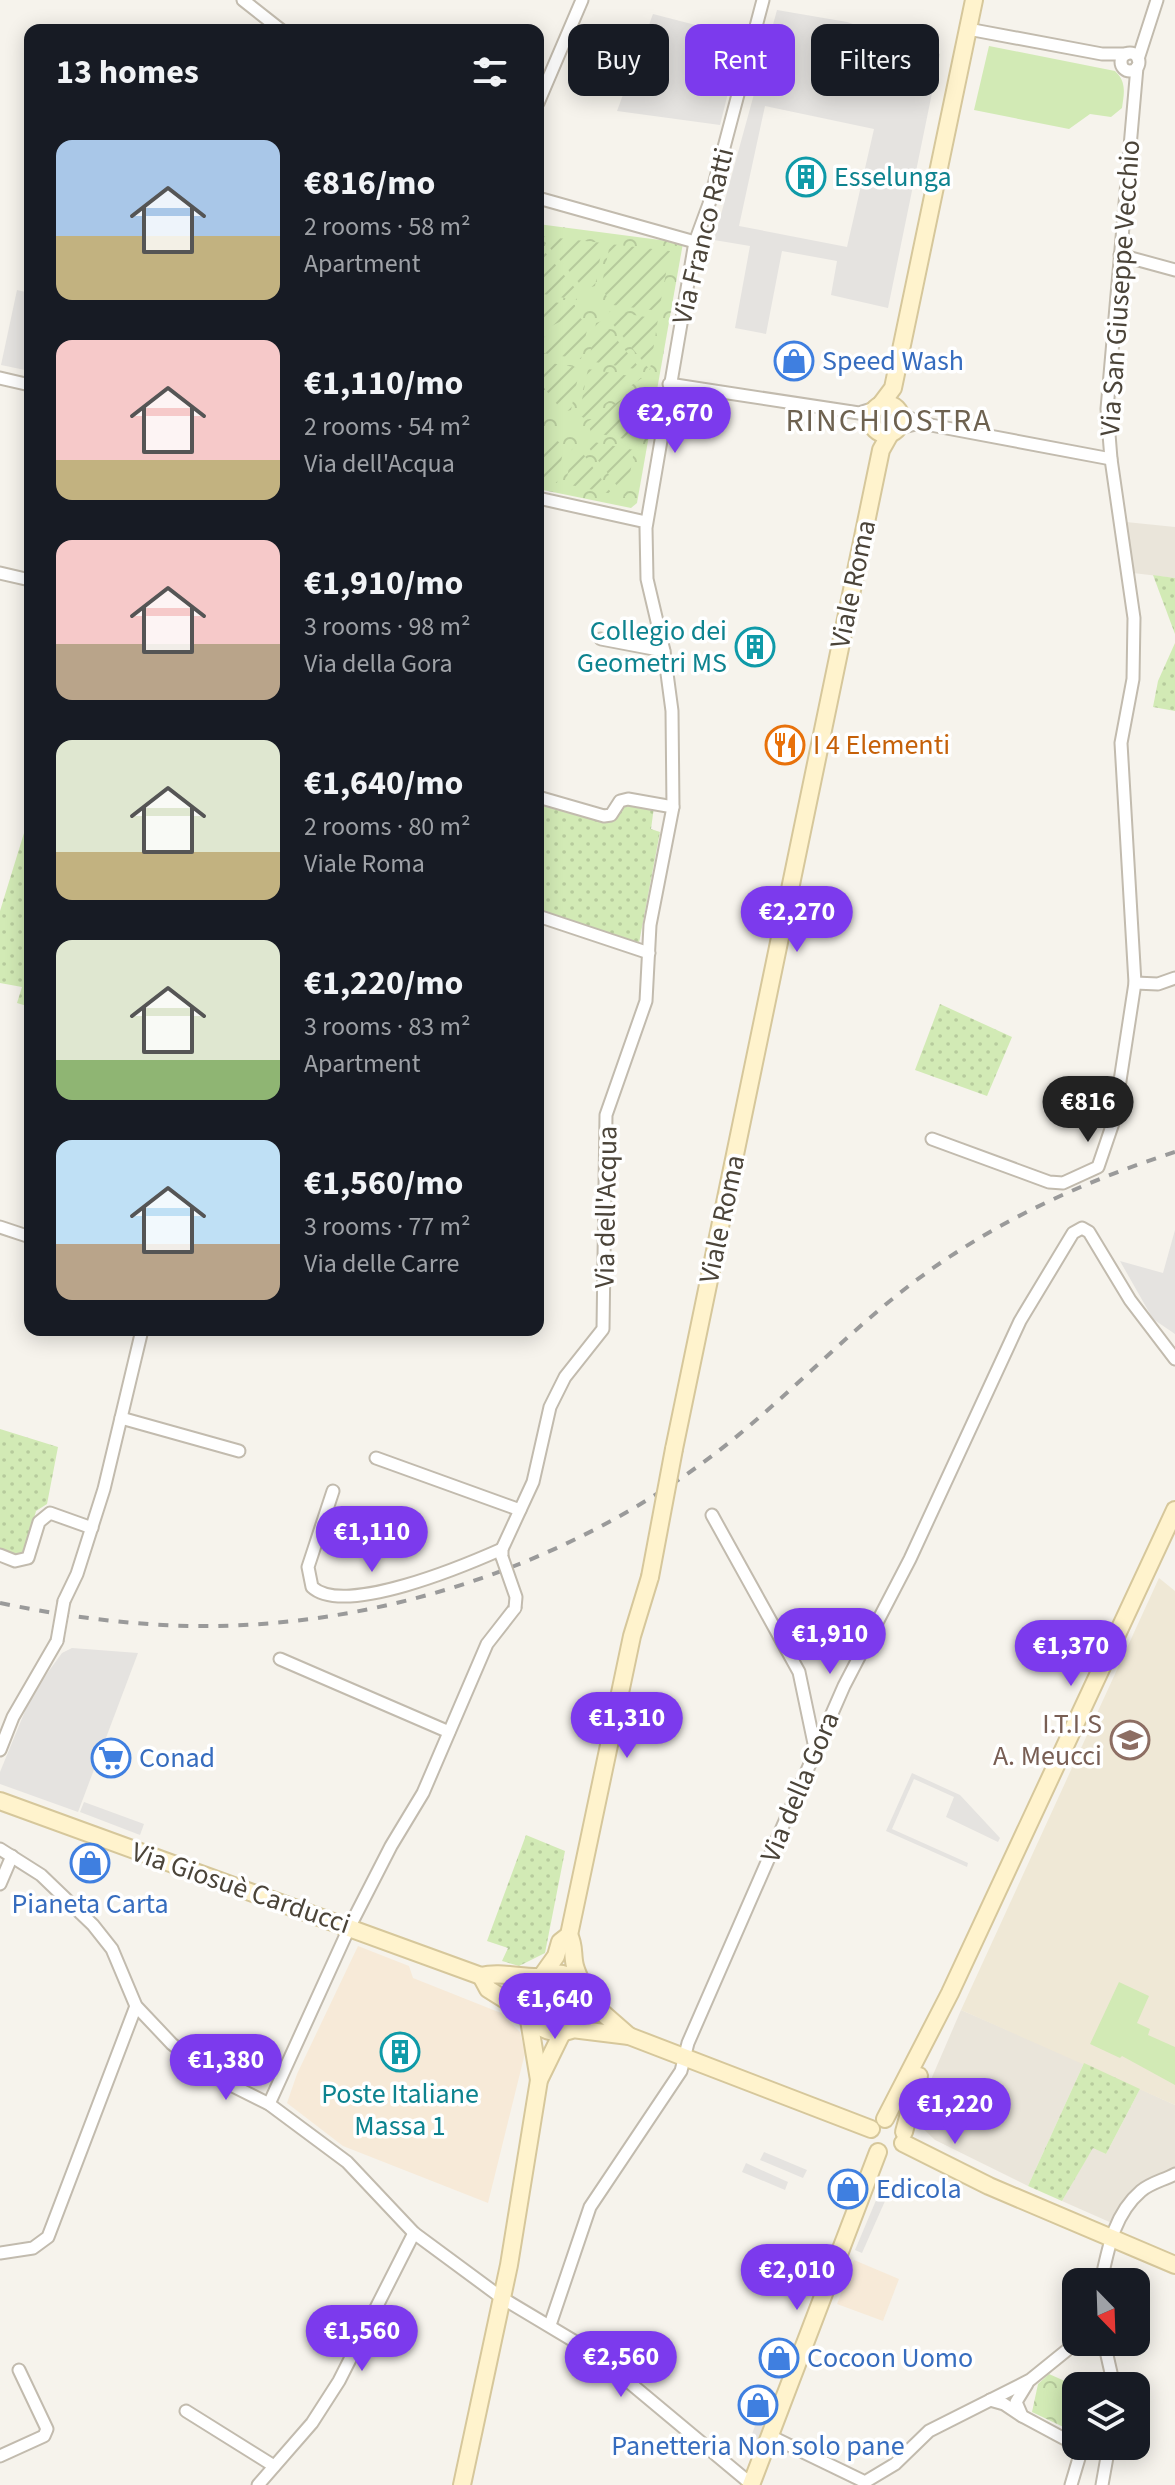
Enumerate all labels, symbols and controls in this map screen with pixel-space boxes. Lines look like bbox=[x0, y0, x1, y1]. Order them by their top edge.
chip: Buy bbox=[568, 24, 669, 96]
chip: Rent bbox=[685, 24, 795, 96]
chip: Filters bbox=[811, 24, 939, 96]
text: 13 homes bbox=[56, 48, 199, 97]
icon: filters bbox=[468, 50, 512, 94]
street label: Via San Giuseppe Vecchio bbox=[1090, 139, 1150, 437]
street label: Via Franco Ratti bbox=[662, 144, 744, 328]
building icon: Esselunga bbox=[785, 156, 827, 198]
place label: Esselunga bbox=[834, 157, 952, 197]
text: €816/mo bbox=[304, 159, 435, 208]
icon: home bbox=[120, 172, 216, 268]
text: 2 rooms · 58 m² bbox=[304, 208, 471, 245]
text: Apartment bbox=[304, 245, 421, 282]
shop icon: Speed Wash bbox=[773, 340, 815, 382]
place label: Speed Wash bbox=[822, 341, 964, 381]
text: €1,110/mo bbox=[304, 359, 464, 408]
icon: home bbox=[120, 372, 216, 468]
pin: €2,670 bbox=[610, 387, 740, 455]
text: €2,670 bbox=[637, 394, 713, 431]
district label: RINCHIOSTRA bbox=[785, 398, 993, 444]
text: 2 rooms · 54 m² bbox=[304, 408, 471, 445]
text: Via dell'Acqua bbox=[304, 445, 455, 482]
street label: Viale Roma bbox=[820, 516, 886, 652]
text: €1,910/mo bbox=[304, 559, 464, 608]
icon: home bbox=[120, 572, 216, 668]
text: 3 rooms · 98 m² bbox=[304, 608, 471, 645]
place label: Collegio dei Geometri MS bbox=[577, 611, 727, 683]
building icon: Collegio dei Geometri MS bbox=[734, 626, 776, 668]
text: Via della Gora bbox=[304, 645, 453, 682]
restaurant icon: I 4 Elementi bbox=[764, 724, 806, 766]
place label: I 4 Elementi bbox=[813, 725, 950, 765]
text: €1,640/mo bbox=[304, 759, 464, 808]
icon: home bbox=[120, 772, 216, 868]
text: 2 rooms · 80 m² bbox=[304, 808, 471, 845]
text: Viale Roma bbox=[304, 845, 425, 882]
pin: €2,270 bbox=[732, 886, 862, 954]
text: €2,270 bbox=[759, 893, 835, 930]
text: €1,220/mo bbox=[304, 959, 464, 1008]
icon: home bbox=[120, 972, 216, 1068]
text: 3 rooms · 83 m² bbox=[304, 1008, 471, 1045]
text: Apartment bbox=[304, 1045, 421, 1082]
pin: €816 bbox=[1041, 1076, 1135, 1144]
text: €816 bbox=[1061, 1083, 1115, 1120]
street label: Via dell'Acqua bbox=[585, 1125, 627, 1289]
street label: Viale Roma bbox=[689, 1151, 755, 1287]
text: €1,560/mo bbox=[304, 1159, 464, 1208]
icon: home bbox=[120, 1172, 216, 1268]
text: 3 rooms · 77 m² bbox=[304, 1208, 471, 1245]
text: Via delle Carre bbox=[304, 1245, 459, 1282]
pin: €1,110 bbox=[307, 1506, 437, 1574]
text: €1,110 bbox=[334, 1513, 410, 1550]
pin: €1,910 bbox=[765, 1608, 895, 1676]
text: €1,910 bbox=[792, 1615, 868, 1652]
pin: €1,370 bbox=[1006, 1620, 1136, 1688]
text: €1,370 bbox=[1033, 1627, 1109, 1664]
pin: €1,310 bbox=[562, 1692, 692, 1760]
text: €1,310 bbox=[589, 1699, 665, 1736]
place label: I.T.I.S A. Meucci bbox=[993, 1704, 1102, 1776]
street label: Via della Gora bbox=[750, 1706, 850, 1868]
school or university icon: I.T.I.S A. Meucci bbox=[1109, 1719, 1151, 1761]
supermarket icon: Conad bbox=[90, 1737, 132, 1779]
place label: Conad bbox=[139, 1738, 215, 1778]
street label: Via Giosuè Carducci bbox=[126, 1832, 356, 1944]
shop icon: Pianeta Carta bbox=[69, 1842, 111, 1884]
place label: Pianeta Carta bbox=[11, 1884, 169, 1924]
pin: €1,640 bbox=[490, 1973, 620, 2041]
text: €1,640 bbox=[517, 1980, 593, 2017]
building icon: Poste Italiane Massa 1 bbox=[379, 2031, 421, 2073]
pin: €1,380 bbox=[161, 2034, 291, 2102]
text: €1,380 bbox=[188, 2041, 264, 2078]
place label: Poste Italiane Massa 1 bbox=[321, 2074, 479, 2146]
pin: €1,220 bbox=[890, 2078, 1020, 2146]
text: €1,220 bbox=[917, 2085, 993, 2122]
shop icon: Edicola bbox=[827, 2168, 869, 2210]
place label: Edicola bbox=[876, 2169, 962, 2209]
pin: €2,010 bbox=[732, 2244, 862, 2312]
text: €2,010 bbox=[759, 2251, 835, 2288]
north arrow bbox=[1062, 2268, 1150, 2356]
map controls bbox=[1062, 2268, 1150, 2460]
pin: €1,560 bbox=[297, 2305, 427, 2373]
text: €1,560 bbox=[324, 2312, 400, 2349]
pin: €2,560 bbox=[556, 2331, 686, 2399]
shop icon: Cocoon Uomo bbox=[758, 2337, 800, 2379]
text: €2,560 bbox=[583, 2338, 659, 2375]
place label: Cocoon Uomo bbox=[807, 2338, 973, 2378]
button: layers bbox=[1062, 2372, 1150, 2460]
shop icon: Panetteria Non solo pane bbox=[737, 2384, 779, 2426]
place label: Panetteria Non solo pane bbox=[611, 2426, 905, 2466]

